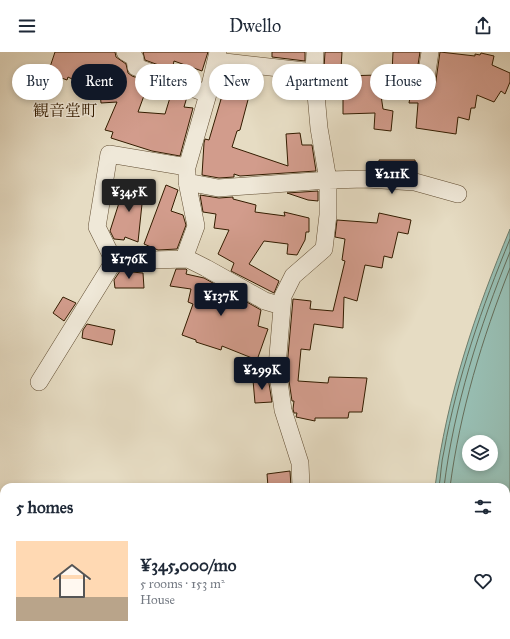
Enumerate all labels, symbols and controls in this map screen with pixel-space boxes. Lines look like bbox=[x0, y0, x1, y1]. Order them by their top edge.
icon: menu bbox=[16, 15, 38, 37]
text: Dwello bbox=[229, 15, 281, 37]
icon: share bbox=[472, 15, 494, 37]
chip: Buy bbox=[12, 64, 63, 100]
chip: Rent bbox=[71, 64, 127, 100]
chip: Filters bbox=[135, 64, 201, 100]
chip: New bbox=[209, 64, 264, 100]
chip: Apartment bbox=[272, 64, 362, 100]
chip: House bbox=[370, 64, 436, 100]
district label: 観音堂町 bbox=[33, 101, 97, 120]
pin: ¥211K bbox=[364, 161, 420, 195]
text: ¥211K bbox=[375, 166, 409, 182]
pin: ¥345K bbox=[101, 179, 157, 213]
text: ¥345K bbox=[111, 184, 147, 200]
pin: ¥176K bbox=[101, 246, 157, 280]
text: ¥176K bbox=[111, 251, 147, 267]
pin: ¥137K bbox=[193, 283, 249, 317]
text: ¥137K bbox=[203, 288, 239, 304]
pin: ¥299K bbox=[234, 357, 290, 391]
text: ¥299K bbox=[243, 362, 281, 378]
map controls bbox=[462, 435, 498, 471]
button: layers bbox=[462, 435, 498, 471]
icon: filters bbox=[472, 496, 494, 518]
text: 5 homes bbox=[16, 497, 73, 518]
text: ¥345,000/mo bbox=[140, 555, 236, 576]
icon: home bbox=[48, 557, 96, 605]
icon: heart bbox=[472, 570, 494, 592]
text: 5 rooms · 153 m² bbox=[140, 576, 225, 592]
text: House bbox=[140, 592, 175, 608]

